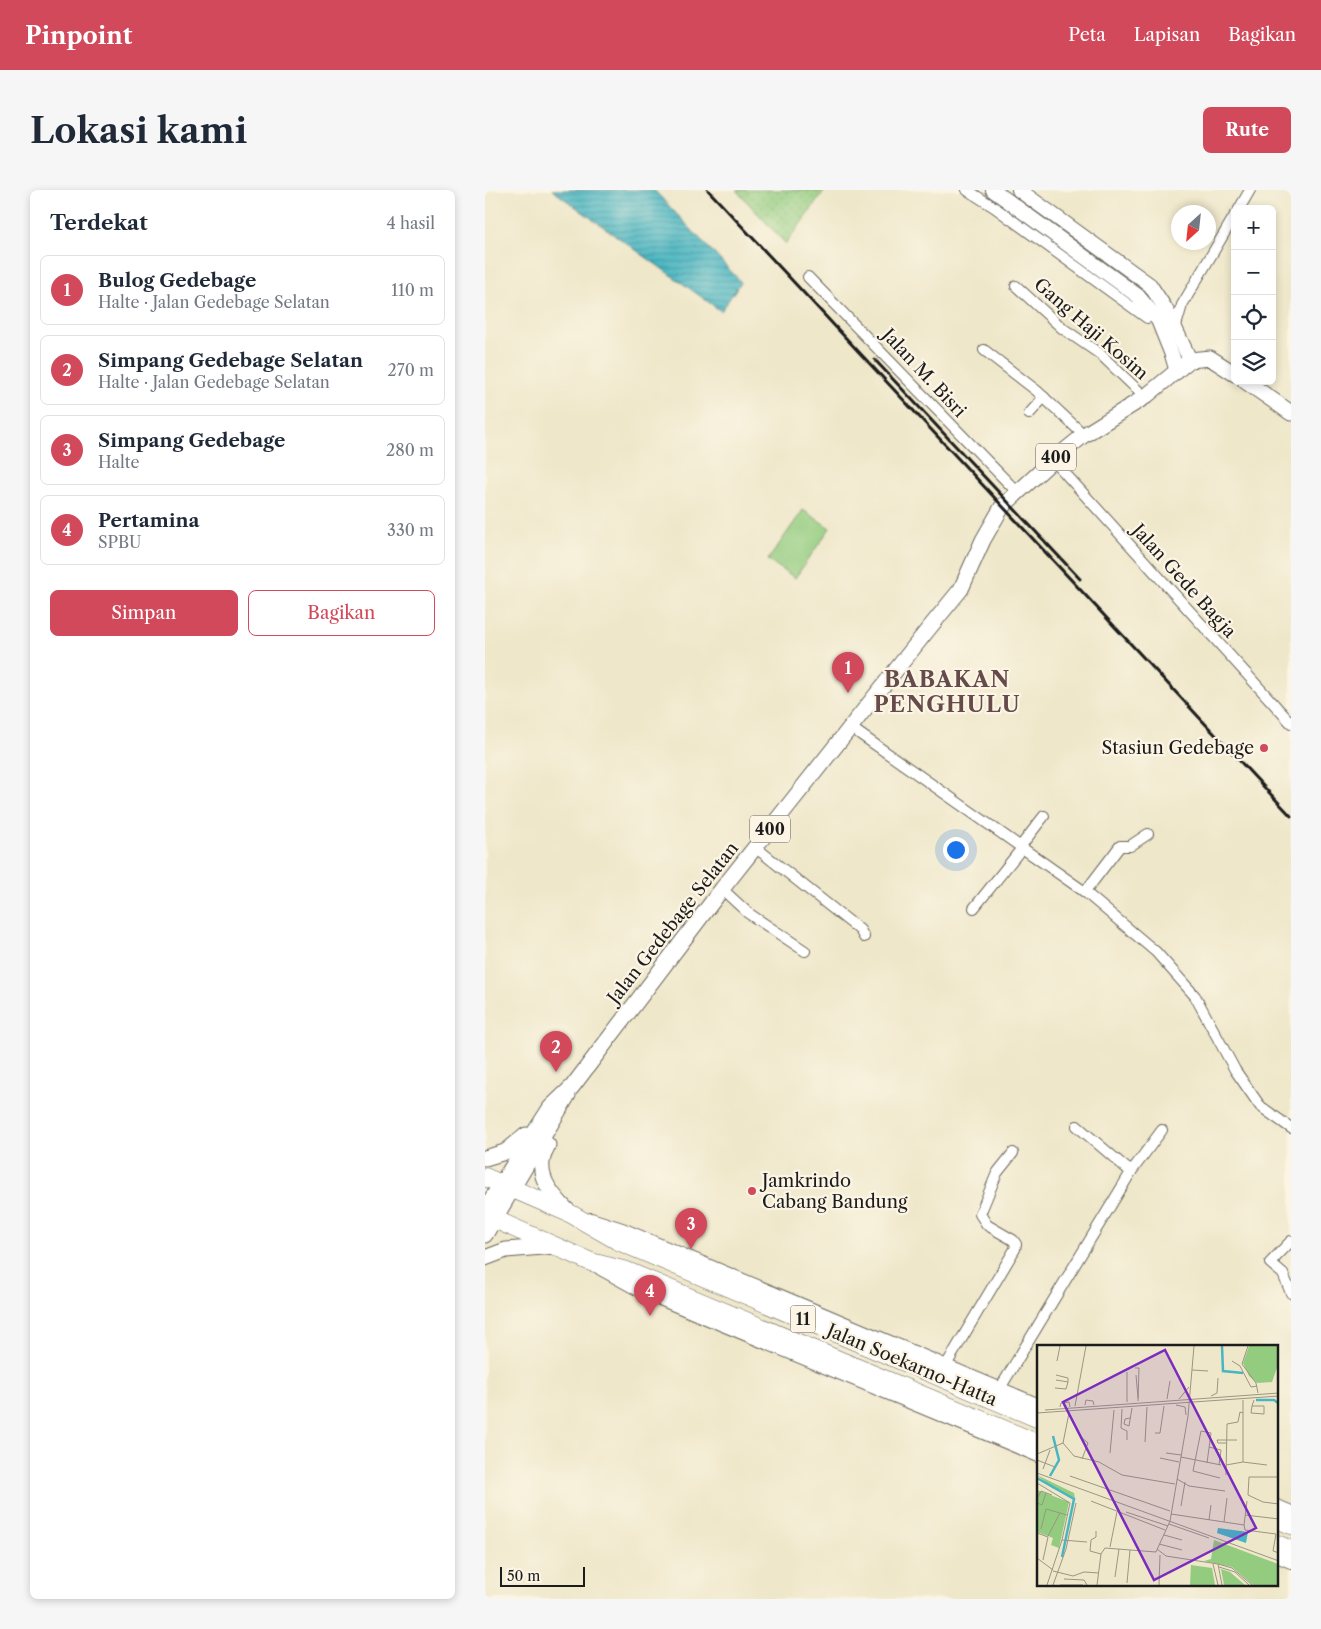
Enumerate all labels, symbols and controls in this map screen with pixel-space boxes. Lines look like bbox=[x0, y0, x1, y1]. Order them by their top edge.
text: Pinpoint bbox=[25, 21, 132, 50]
text: Peta bbox=[1068, 24, 1106, 46]
text: Lapisan bbox=[1134, 24, 1200, 46]
text: Bagikan bbox=[1228, 24, 1296, 46]
button: Rute bbox=[1203, 107, 1291, 153]
text: Lokasi kami bbox=[30, 109, 247, 152]
north arrow bbox=[1171, 205, 1216, 250]
map controls bbox=[1231, 205, 1276, 385]
button: + bbox=[1231, 205, 1276, 250]
text: Terdekat bbox=[50, 210, 148, 235]
text: 4 hasil bbox=[386, 213, 435, 233]
button: − bbox=[1231, 250, 1276, 295]
text: Bulog Gedebage bbox=[98, 269, 256, 292]
street label: Gang Haji Kosim bbox=[1029, 273, 1153, 385]
text: 1 bbox=[63, 280, 71, 300]
text: 110 m bbox=[391, 280, 434, 300]
text: Halte · Jalan Gedebage Selatan bbox=[98, 292, 330, 312]
button: locate bbox=[1231, 295, 1276, 340]
street label: Jalan M. Bisri bbox=[875, 322, 971, 422]
button: layers bbox=[1231, 340, 1276, 385]
text: Simpang Gedebage Selatan bbox=[98, 349, 363, 372]
text: 2 bbox=[62, 360, 72, 380]
text: 270 m bbox=[388, 360, 434, 380]
text: Halte · Jalan Gedebage Selatan bbox=[98, 372, 330, 392]
text: Simpang Gedebage bbox=[98, 429, 285, 452]
text: 3 bbox=[62, 440, 72, 460]
text: 280 m bbox=[386, 440, 434, 460]
road number: 400 bbox=[1036, 443, 1076, 470]
text: Halte bbox=[98, 452, 139, 472]
text: Pertamina bbox=[98, 509, 200, 532]
street label: Jalan Gede Bagja bbox=[1125, 517, 1241, 643]
text: 4 bbox=[62, 520, 72, 540]
text: 330 m bbox=[387, 520, 434, 540]
text: SPBU bbox=[98, 532, 141, 552]
button: Simpan bbox=[50, 590, 238, 636]
button: Bagikan bbox=[248, 590, 435, 636]
pin: 1 bbox=[832, 652, 864, 693]
district label: BABAKAN PENGHULU bbox=[873, 666, 1021, 718]
place label: Stasiun Gedebage bbox=[1101, 737, 1254, 759]
marker: Stasiun Gedebage bbox=[1258, 742, 1270, 754]
road number: 400 bbox=[750, 816, 790, 842]
your location bbox=[943, 837, 969, 863]
street label: Jalan Gedebage Selatan bbox=[601, 838, 743, 1011]
pin: 2 bbox=[540, 1031, 572, 1072]
place label: Jamkrindo Cabang Bandung bbox=[759, 1170, 908, 1213]
marker: Jamkrindo Cabang Bandung bbox=[746, 1185, 758, 1197]
pin: 3 bbox=[675, 1208, 707, 1249]
pin: 4 bbox=[634, 1275, 666, 1316]
road number: 11 bbox=[791, 1306, 815, 1332]
street label: Jalan Soekarno-Hatta bbox=[821, 1318, 1001, 1411]
inset map bbox=[1037, 1345, 1279, 1586]
scale bar bbox=[500, 1564, 585, 1587]
text: 50 m bbox=[507, 1567, 540, 1585]

